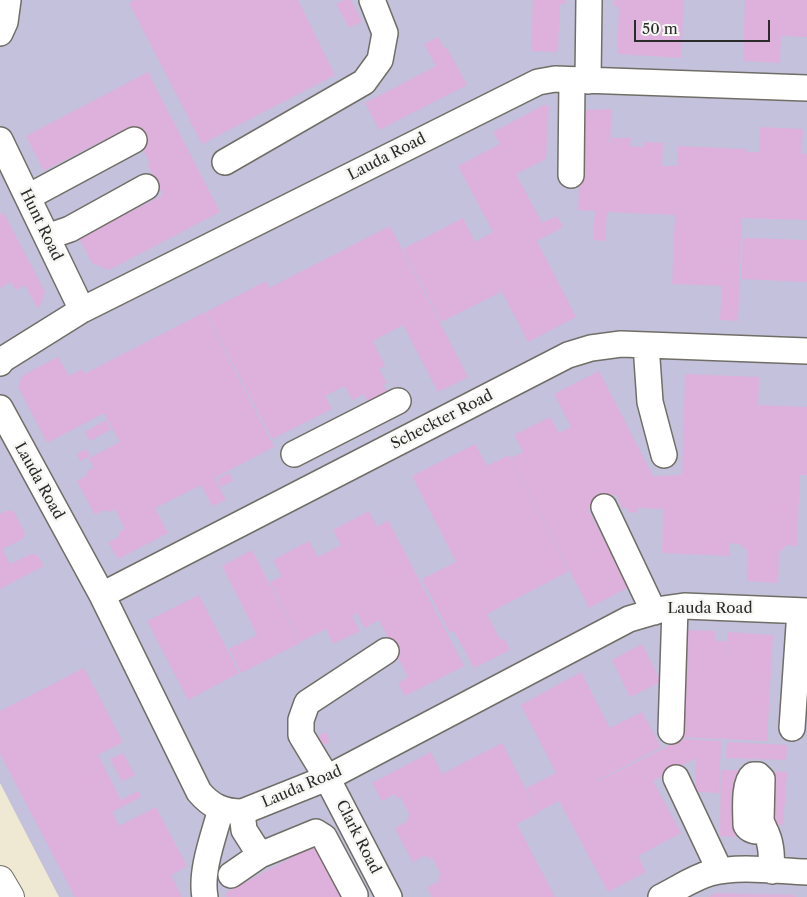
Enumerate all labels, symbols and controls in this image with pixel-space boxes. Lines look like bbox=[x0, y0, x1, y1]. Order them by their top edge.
scale bar bbox=[637, 10, 773, 42]
text: 50 m bbox=[642, 19, 678, 38]
street label: Lauda Road bbox=[345, 130, 429, 184]
street label: Hunt Road bbox=[16, 186, 66, 264]
street label: Scheckter Road bbox=[388, 387, 496, 453]
street label: Lauda Road bbox=[10, 439, 68, 523]
street label: Lauda Road bbox=[667, 600, 753, 618]
street label: Lauda Road bbox=[259, 762, 345, 812]
street label: Clark Road bbox=[332, 797, 384, 877]

